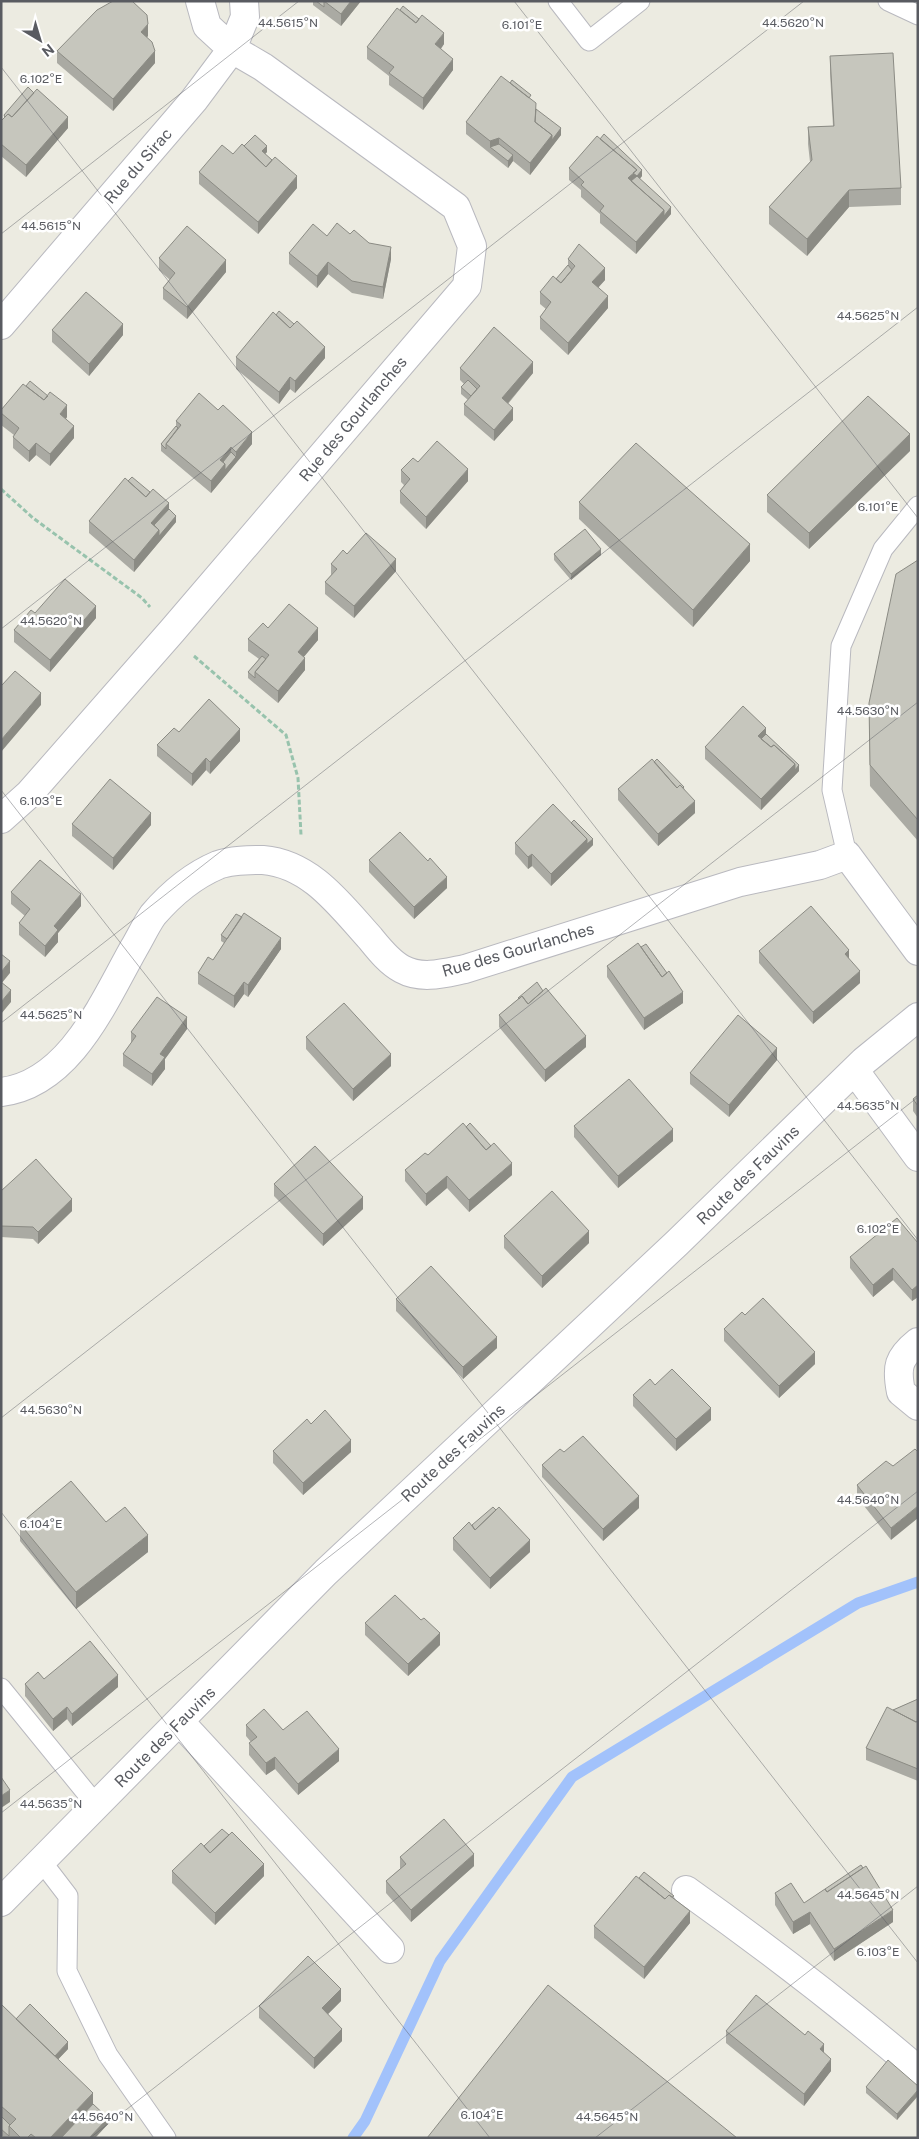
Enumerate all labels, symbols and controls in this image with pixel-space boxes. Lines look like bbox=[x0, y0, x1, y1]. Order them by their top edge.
north arrow bbox=[15, 15, 65, 65]
text: 44.5615°N bbox=[258, 16, 318, 30]
text: 44.5620°N bbox=[762, 16, 824, 30]
text: 6.101°E bbox=[502, 18, 542, 32]
text: N bbox=[39, 41, 57, 60]
text: 6.102°E bbox=[20, 72, 62, 86]
street label: Rue du Sirac bbox=[100, 124, 176, 208]
text: 44.5615°N bbox=[21, 219, 81, 233]
text: 44.5625°N bbox=[837, 309, 899, 323]
street label: Rue des Gourlanches bbox=[295, 353, 411, 485]
text: 6.101°E bbox=[858, 500, 898, 514]
text: 44.5620°N bbox=[20, 614, 82, 628]
text: 44.5630°N bbox=[837, 704, 899, 718]
text: 6.103°E bbox=[20, 794, 62, 808]
street label: Rue des Gourlanches bbox=[440, 919, 596, 981]
text: 44.5625°N bbox=[20, 1008, 82, 1022]
text: 44.5635°N bbox=[837, 1099, 899, 1113]
street label: Route des Fauvins bbox=[693, 1121, 803, 1229]
text: 6.102°E bbox=[857, 1222, 899, 1236]
street label: Route des Fauvins bbox=[397, 1400, 509, 1506]
text: 44.5630°N bbox=[20, 1403, 82, 1417]
text: 44.5640°N bbox=[837, 1493, 899, 1507]
text: 6.104°E bbox=[20, 1517, 62, 1531]
street label: Route des Fauvins bbox=[111, 1683, 219, 1791]
text: 44.5635°N bbox=[20, 1797, 82, 1811]
text: 44.5645°N bbox=[837, 1888, 899, 1902]
text: 6.103°E bbox=[857, 1945, 899, 1959]
text: 6.104°E bbox=[461, 2108, 503, 2122]
text: 44.5640°N bbox=[71, 2110, 133, 2124]
text: 44.5645°N bbox=[576, 2110, 638, 2124]

